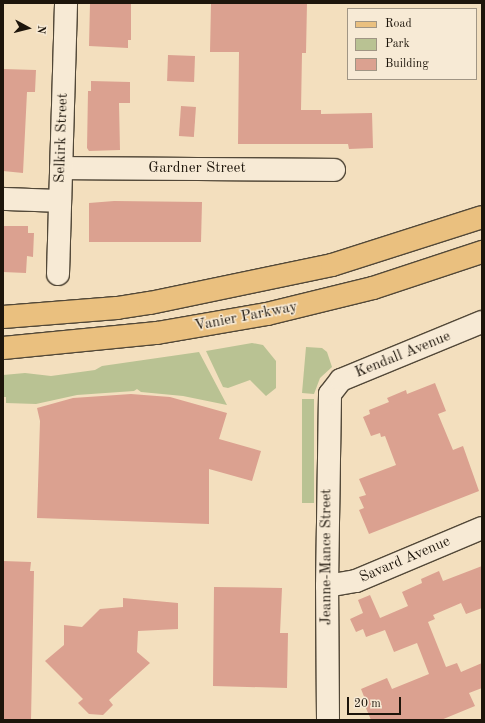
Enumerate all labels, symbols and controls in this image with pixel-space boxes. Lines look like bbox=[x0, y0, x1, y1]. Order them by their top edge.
north arrow bbox=[8, 8, 48, 48]
legend bbox=[347, 8, 477, 80]
text: Road bbox=[385, 18, 412, 30]
text: N bbox=[34, 25, 46, 34]
text: Park bbox=[385, 38, 410, 50]
text: Building bbox=[385, 58, 429, 70]
street label: Selkirk Street bbox=[51, 93, 73, 183]
street label: Gardner Street bbox=[148, 160, 246, 178]
street label: Vanier Parkway bbox=[193, 298, 299, 336]
street label: Kendall Avenue bbox=[353, 328, 453, 382]
street label: Jeanne-Mance Street bbox=[318, 489, 336, 625]
street label: Savard Avenue bbox=[357, 533, 453, 587]
scale bar bbox=[349, 689, 403, 715]
text: 20 m bbox=[354, 698, 381, 710]

